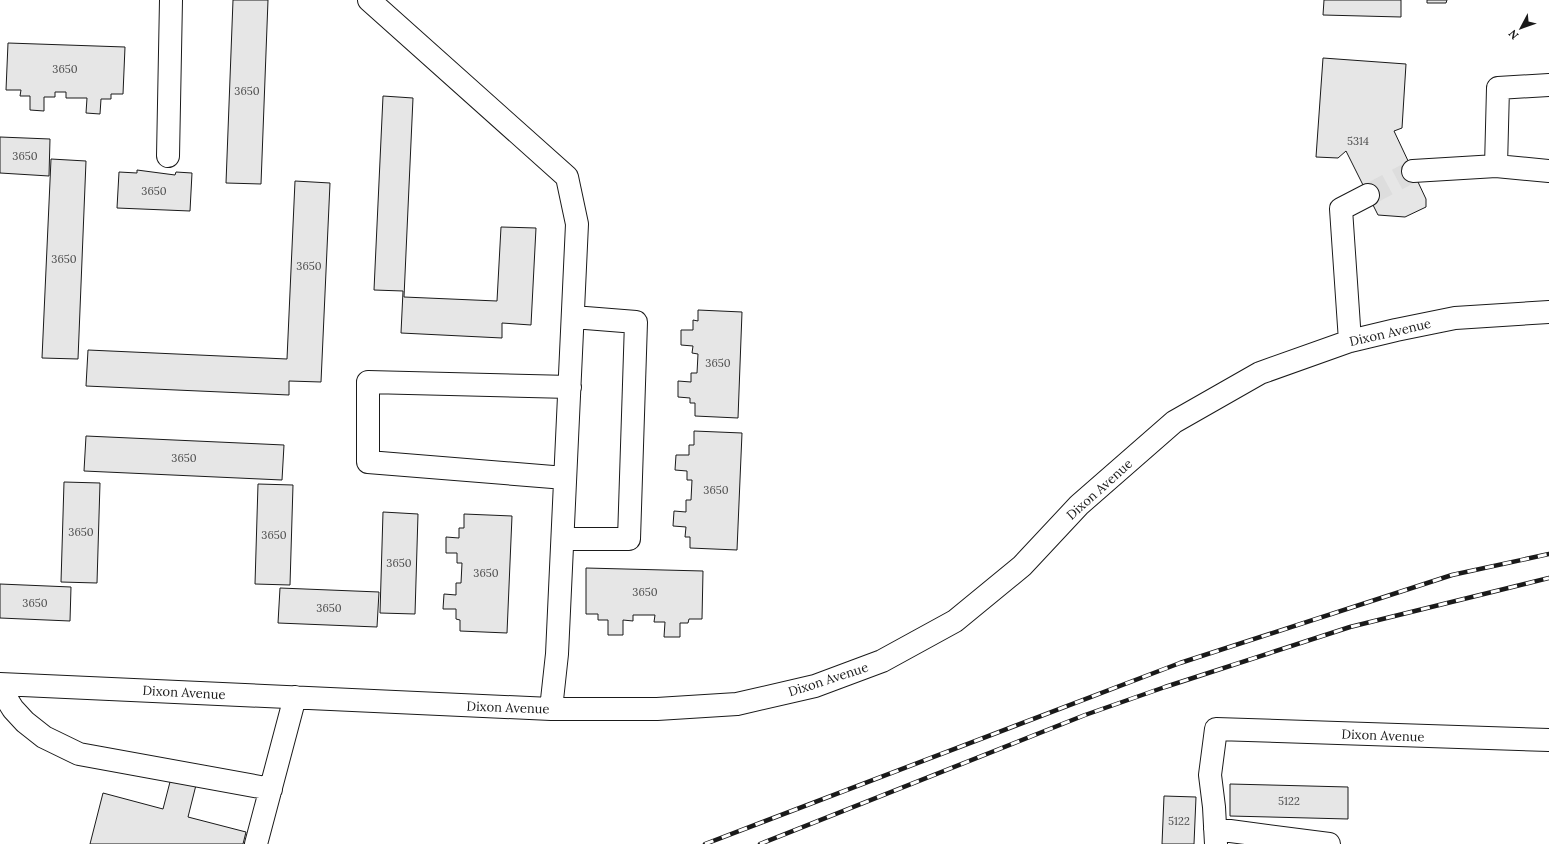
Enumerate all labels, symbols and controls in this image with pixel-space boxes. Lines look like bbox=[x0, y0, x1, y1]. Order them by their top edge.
north arrow bbox=[1501, 8, 1541, 48]
text: N bbox=[1505, 26, 1522, 42]
house number: 3650 bbox=[52, 62, 78, 76]
house number: 3650 bbox=[234, 84, 260, 98]
house number: 5314 bbox=[1347, 134, 1369, 148]
house number: 3650 bbox=[12, 149, 38, 163]
house number: 3650 bbox=[141, 184, 167, 198]
house number: 3650 bbox=[51, 252, 77, 266]
house number: 3650 bbox=[296, 259, 322, 273]
street label: Dixon Avenue bbox=[1348, 315, 1433, 350]
house number: 3650 bbox=[705, 356, 731, 370]
house number: 3650 bbox=[171, 451, 197, 465]
street label: Dixon Avenue bbox=[1063, 455, 1136, 524]
house number: 3650 bbox=[703, 483, 729, 497]
house number: 3650 bbox=[68, 525, 94, 539]
house number: 3650 bbox=[261, 528, 287, 542]
house number: 3650 bbox=[386, 556, 412, 570]
house number: 3650 bbox=[473, 566, 499, 580]
house number: 3650 bbox=[632, 585, 658, 599]
house number: 3650 bbox=[22, 596, 48, 610]
house number: 3650 bbox=[316, 601, 342, 615]
street label: Dixon Avenue bbox=[786, 659, 870, 700]
street label: Dixon Avenue bbox=[142, 682, 226, 703]
street label: Dixon Avenue bbox=[466, 698, 550, 717]
street label: Dixon Avenue bbox=[1341, 726, 1425, 745]
house number: 5122 bbox=[1278, 794, 1300, 808]
house number: 5122 bbox=[1168, 814, 1190, 828]

